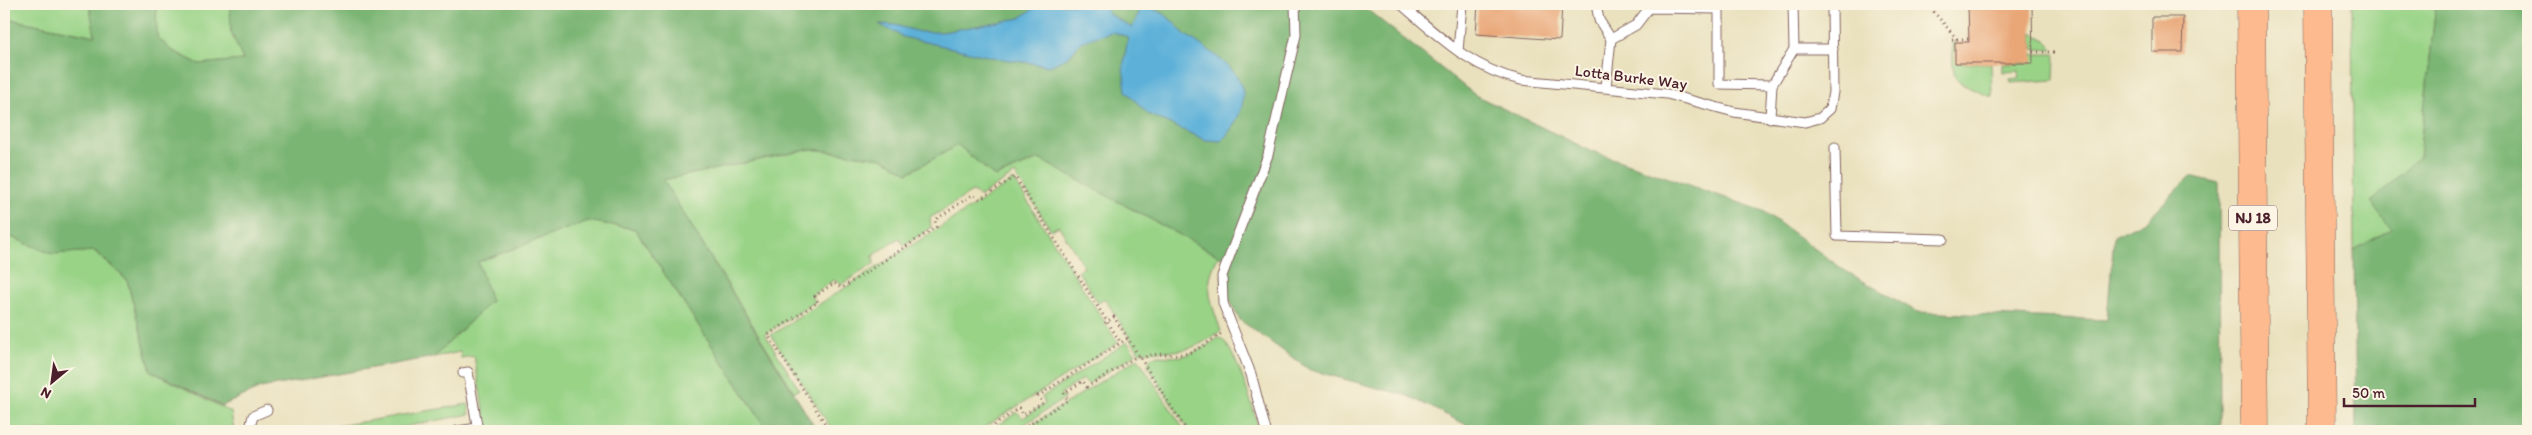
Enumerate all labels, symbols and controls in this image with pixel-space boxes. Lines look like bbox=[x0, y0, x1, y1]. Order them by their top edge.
street label: Lotta Burke Way bbox=[1574, 61, 1689, 93]
road number: NJ 18 bbox=[2229, 206, 2277, 230]
north arrow bbox=[28, 358, 78, 408]
scale bar bbox=[2344, 375, 2476, 407]
text: N bbox=[38, 383, 54, 403]
text: 50 m bbox=[2352, 384, 2385, 402]

